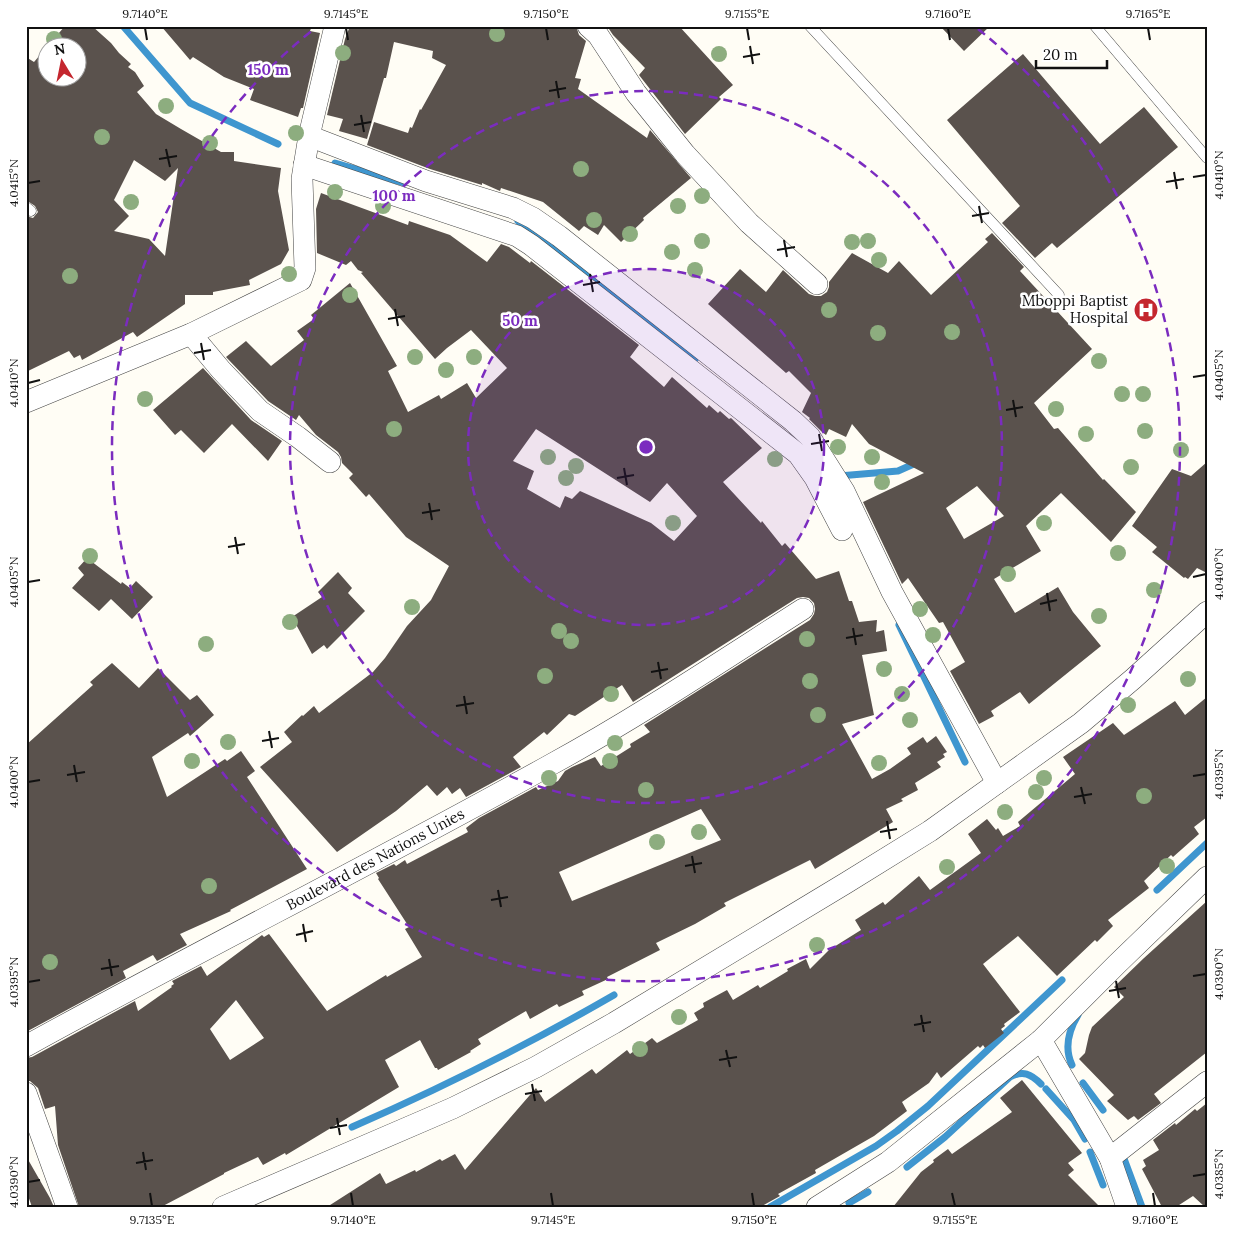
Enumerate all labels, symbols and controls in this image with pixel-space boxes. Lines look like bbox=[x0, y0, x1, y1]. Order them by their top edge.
text: 9.7140°E bbox=[122, 6, 168, 21]
text: 9.7145°E bbox=[324, 6, 368, 21]
text: 9.7150°E bbox=[523, 6, 569, 21]
text: 9.7155°E bbox=[725, 6, 769, 21]
text: 9.7160°E bbox=[925, 6, 971, 21]
text: 9.7165°E bbox=[1125, 6, 1171, 21]
north arrow bbox=[38, 38, 88, 88]
scale bar bbox=[1036, 38, 1107, 70]
text: N bbox=[53, 39, 67, 59]
text: 20 m bbox=[1043, 45, 1078, 64]
text: 150 m bbox=[247, 60, 289, 79]
text: 4.0410°N bbox=[1211, 150, 1226, 200]
text: 4.0415°N bbox=[6, 159, 21, 207]
text: 100 m bbox=[373, 186, 416, 205]
place label: Mboppi Baptist Hospital bbox=[1022, 291, 1128, 327]
hospital icon: Mboppi Baptist Hospital bbox=[1133, 297, 1159, 323]
text: 50 m bbox=[502, 311, 538, 330]
text: 4.0405°N bbox=[1211, 349, 1226, 401]
text: 4.0410°N bbox=[6, 358, 21, 408]
centre of rings bbox=[637, 438, 655, 456]
text: 4.0400°N bbox=[1211, 548, 1226, 600]
text: 4.0405°N bbox=[6, 556, 21, 608]
text: 4.0395°N bbox=[1211, 749, 1226, 799]
text: 4.0400°N bbox=[6, 756, 21, 808]
street label: Boulevard des Nations Unies bbox=[283, 804, 468, 914]
text: 4.0390°N bbox=[1211, 948, 1226, 1000]
text: 4.0395°N bbox=[6, 957, 21, 1007]
text: 4.0385°N bbox=[1211, 1149, 1226, 1199]
text: 4.0390°N bbox=[6, 1156, 21, 1208]
text: 9.7135°E bbox=[130, 1212, 174, 1227]
text: 9.7140°E bbox=[330, 1212, 376, 1227]
text: 9.7145°E bbox=[531, 1212, 575, 1227]
text: 9.7150°E bbox=[731, 1212, 777, 1227]
text: 9.7155°E bbox=[933, 1212, 977, 1227]
text: 9.7160°E bbox=[1132, 1212, 1178, 1227]

